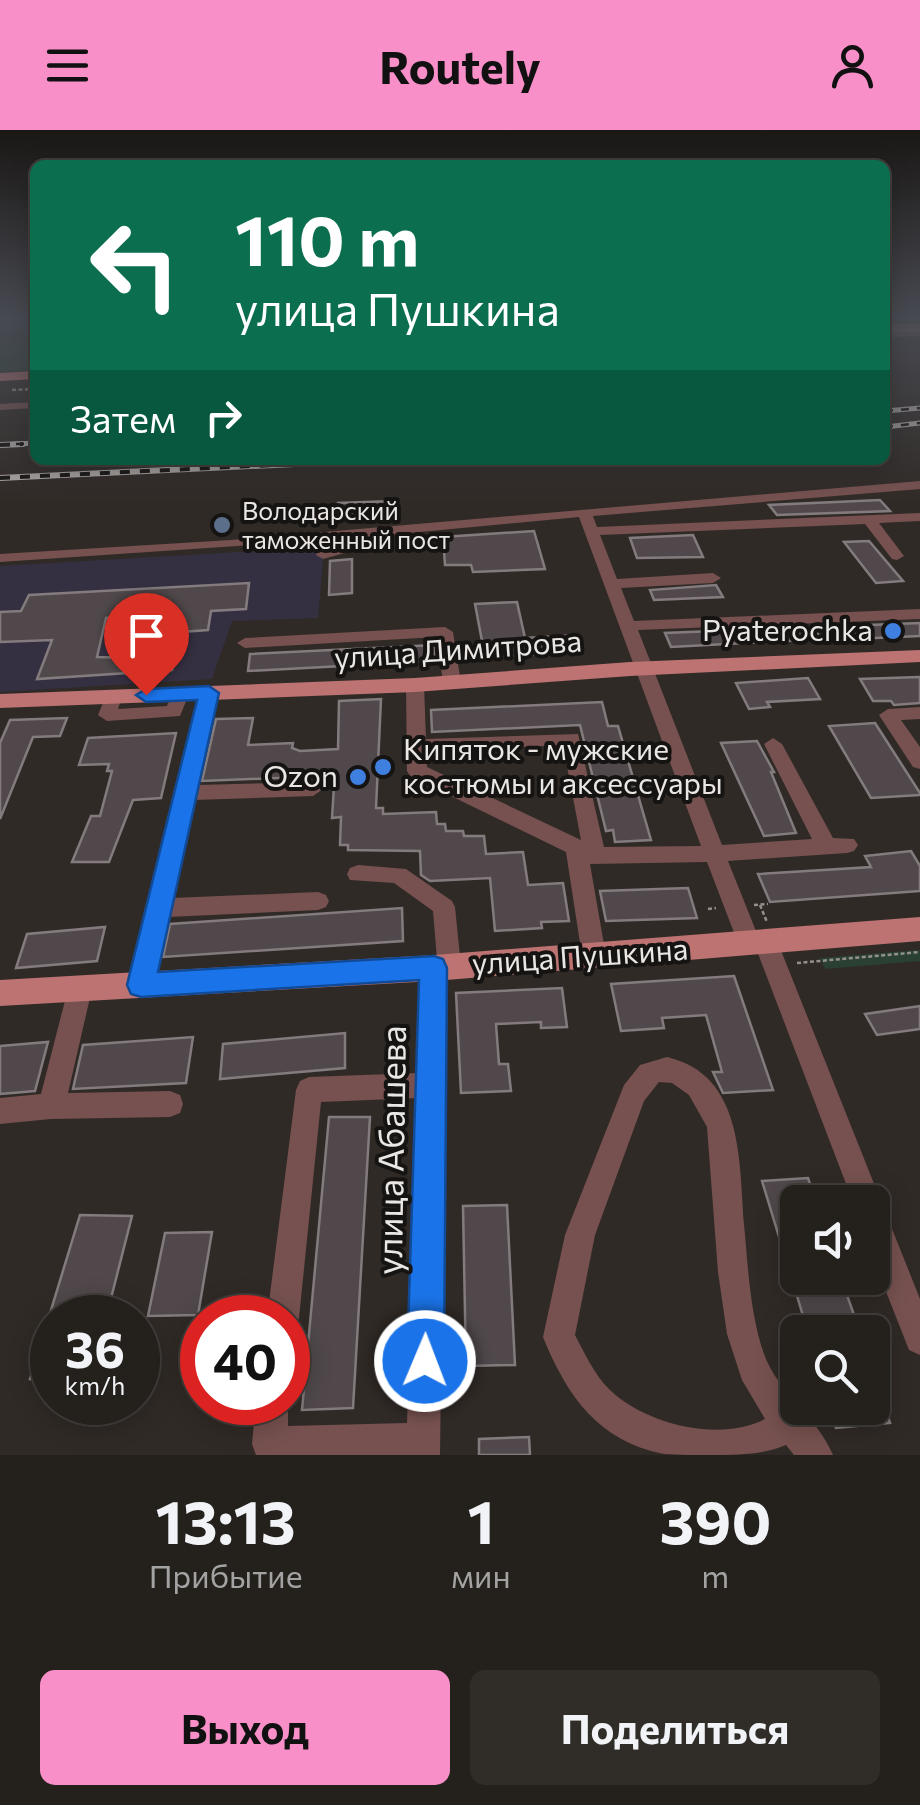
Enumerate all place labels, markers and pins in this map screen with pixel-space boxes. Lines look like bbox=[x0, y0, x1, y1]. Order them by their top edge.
place label: Володарский таможенный пост bbox=[242, 495, 451, 554]
marker: Володарский таможенный пост bbox=[211, 514, 233, 536]
pin bbox=[104, 593, 189, 696]
place label: Pyaterochka bbox=[702, 610, 873, 647]
marker: Pyaterochka bbox=[882, 620, 904, 642]
place label: Кипяток - мужские костюмы и аксессуары bbox=[403, 729, 723, 800]
place label: Ozon bbox=[264, 756, 338, 793]
marker: Кипяток - мужские костюмы и аксессуары bbox=[372, 756, 394, 778]
marker: Ozon bbox=[347, 766, 369, 788]

